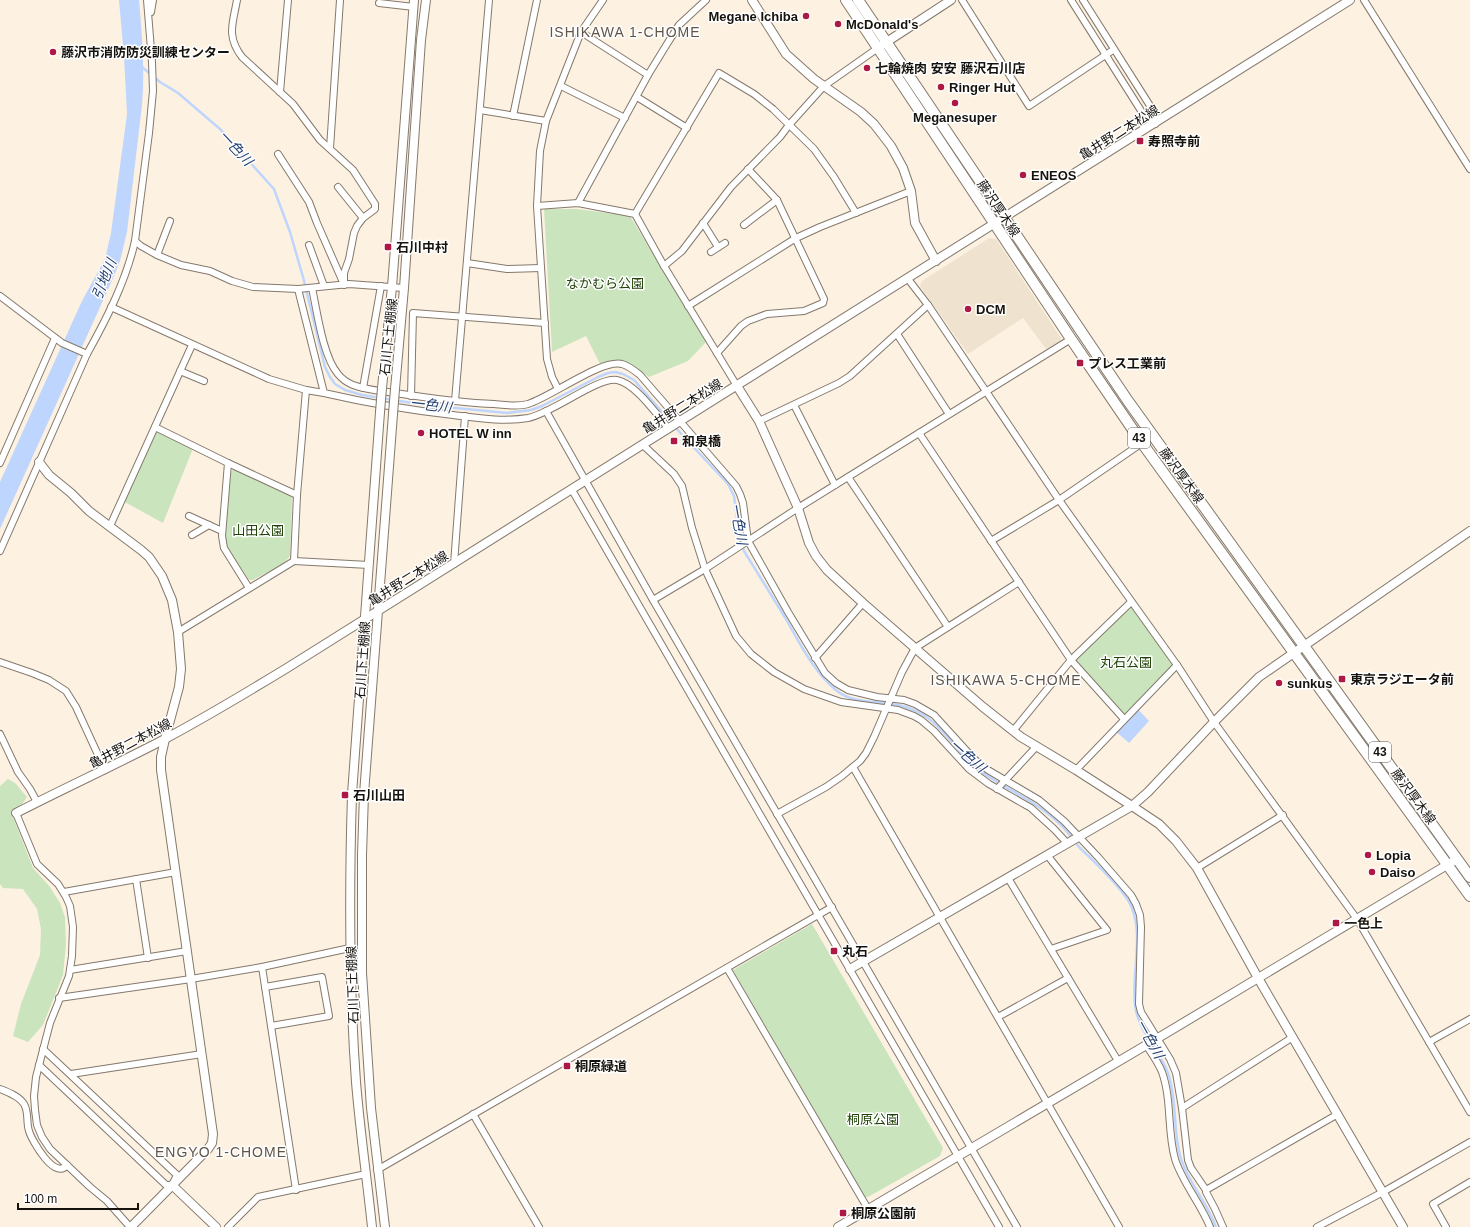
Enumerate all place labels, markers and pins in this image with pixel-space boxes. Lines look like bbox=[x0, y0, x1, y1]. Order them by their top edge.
place label: Megane Ichiba bbox=[708, 9, 799, 24]
marker: Megane Ichiba bbox=[801, 11, 811, 21]
place label: McDonald's bbox=[846, 17, 918, 32]
marker: McDonald's bbox=[833, 19, 843, 29]
place label: 藤沢市消防防災訓練センター bbox=[61, 45, 230, 60]
marker: 藤沢市消防防災訓練センター bbox=[48, 47, 58, 57]
place label: 七輪焼肉 安安 藤沢石川店 bbox=[875, 61, 1025, 76]
marker: 七輪焼肉 安安 藤沢石川店 bbox=[862, 63, 872, 73]
place label: Ringer Hut bbox=[949, 80, 1016, 95]
marker: Ringer Hut bbox=[936, 82, 946, 92]
marker: Meganesuper bbox=[950, 98, 960, 108]
place label: Meganesuper bbox=[913, 110, 997, 125]
place label: 寿照寺前 bbox=[1148, 134, 1200, 149]
marker: 寿照寺前 bbox=[1135, 136, 1145, 146]
place label: ENEOS bbox=[1031, 168, 1077, 183]
marker: ENEOS bbox=[1018, 170, 1028, 180]
place label: 石川中村 bbox=[396, 240, 448, 255]
marker: 石川中村 bbox=[383, 242, 393, 252]
place label: DCM bbox=[976, 302, 1006, 317]
marker: DCM bbox=[963, 304, 973, 314]
place label: プレス工業前 bbox=[1088, 356, 1166, 371]
marker: プレス工業前 bbox=[1075, 358, 1085, 368]
place label: HOTEL W inn bbox=[429, 426, 512, 441]
marker: HOTEL W inn bbox=[416, 428, 426, 438]
place label: 和泉橋 bbox=[682, 434, 721, 449]
marker: 和泉橋 bbox=[669, 436, 679, 446]
place label: 東京ラジエータ前 bbox=[1350, 672, 1454, 687]
marker: 東京ラジエータ前 bbox=[1337, 674, 1347, 684]
place label: sunkus bbox=[1287, 676, 1333, 691]
marker: sunkus bbox=[1274, 678, 1284, 688]
place label: 石川山田 bbox=[353, 788, 405, 803]
marker: 石川山田 bbox=[340, 790, 350, 800]
place label: Lopia bbox=[1376, 848, 1411, 863]
marker: Lopia bbox=[1363, 850, 1373, 860]
place label: Daiso bbox=[1380, 865, 1415, 880]
marker: Daiso bbox=[1367, 867, 1377, 877]
place label: 一色上 bbox=[1344, 916, 1383, 931]
marker: 一色上 bbox=[1331, 918, 1341, 928]
place label: 丸石 bbox=[842, 944, 868, 959]
marker: 丸石 bbox=[829, 946, 839, 956]
place label: 桐原緑道 bbox=[575, 1059, 627, 1074]
marker: 桐原緑道 bbox=[562, 1061, 572, 1071]
place label: 桐原公園前 bbox=[851, 1206, 916, 1221]
marker: 桐原公園前 bbox=[838, 1208, 848, 1218]

